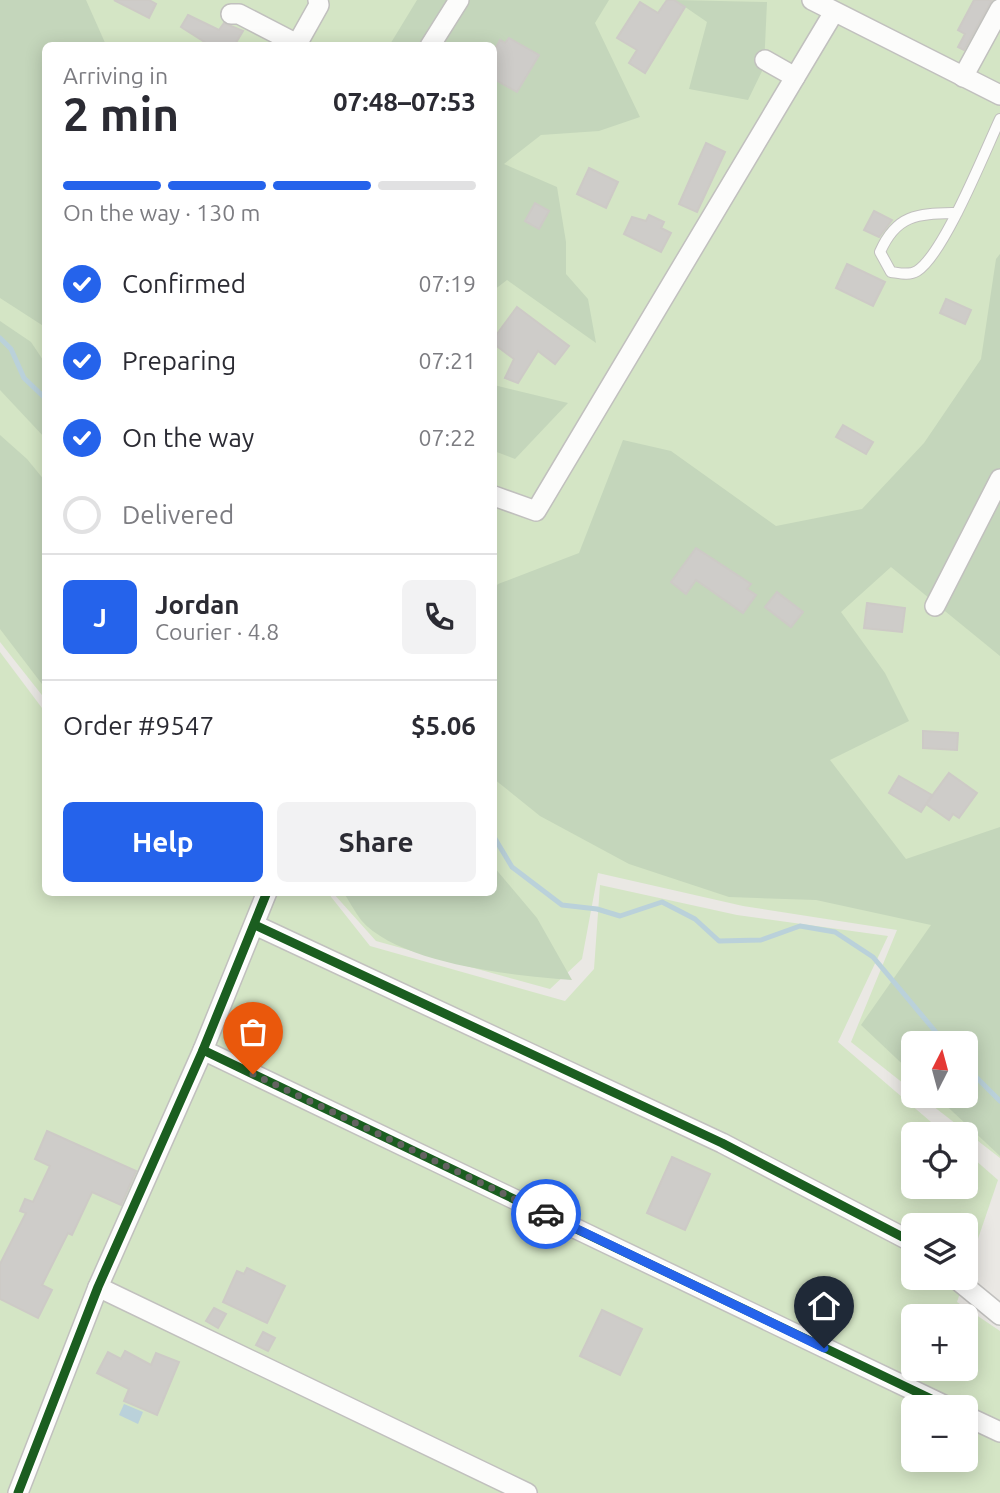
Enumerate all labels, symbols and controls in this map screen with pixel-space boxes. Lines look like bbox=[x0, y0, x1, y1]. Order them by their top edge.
text: Arriving in bbox=[63, 63, 168, 88]
text: 07:48–07:53 bbox=[333, 87, 476, 116]
text: 2 min bbox=[63, 88, 179, 140]
text: On the way · 130 m bbox=[63, 200, 260, 225]
icon: check bbox=[63, 265, 101, 303]
text: Confirmed bbox=[122, 269, 246, 298]
text: 07:19 bbox=[418, 271, 476, 296]
icon: check bbox=[63, 342, 101, 380]
text: Preparing bbox=[122, 346, 236, 375]
text: 07:21 bbox=[418, 348, 476, 373]
icon: check bbox=[63, 419, 101, 457]
text: On the way bbox=[122, 423, 254, 452]
text: 07:22 bbox=[418, 425, 476, 450]
text: Delivered bbox=[122, 500, 234, 529]
button: phone bbox=[402, 580, 476, 654]
text: Jordan bbox=[155, 590, 240, 619]
text: J bbox=[93, 603, 107, 632]
text: Courier · 4.8 bbox=[155, 619, 279, 644]
text: Order #9547 bbox=[63, 711, 214, 740]
text: $5.06 bbox=[411, 711, 476, 740]
button: Help bbox=[63, 802, 263, 882]
button: Share bbox=[277, 802, 476, 882]
pin bbox=[223, 1002, 283, 1074]
icon: bag bbox=[234, 1013, 272, 1051]
north arrow bbox=[901, 1031, 978, 1108]
map controls bbox=[901, 1031, 978, 1472]
button: locate bbox=[901, 1122, 978, 1199]
courier bbox=[511, 1179, 581, 1249]
icon: car bbox=[527, 1195, 565, 1233]
button: layers bbox=[901, 1213, 978, 1290]
pin bbox=[794, 1276, 854, 1348]
icon: home bbox=[805, 1287, 843, 1325]
button: + bbox=[901, 1304, 978, 1381]
button: − bbox=[901, 1395, 978, 1472]

